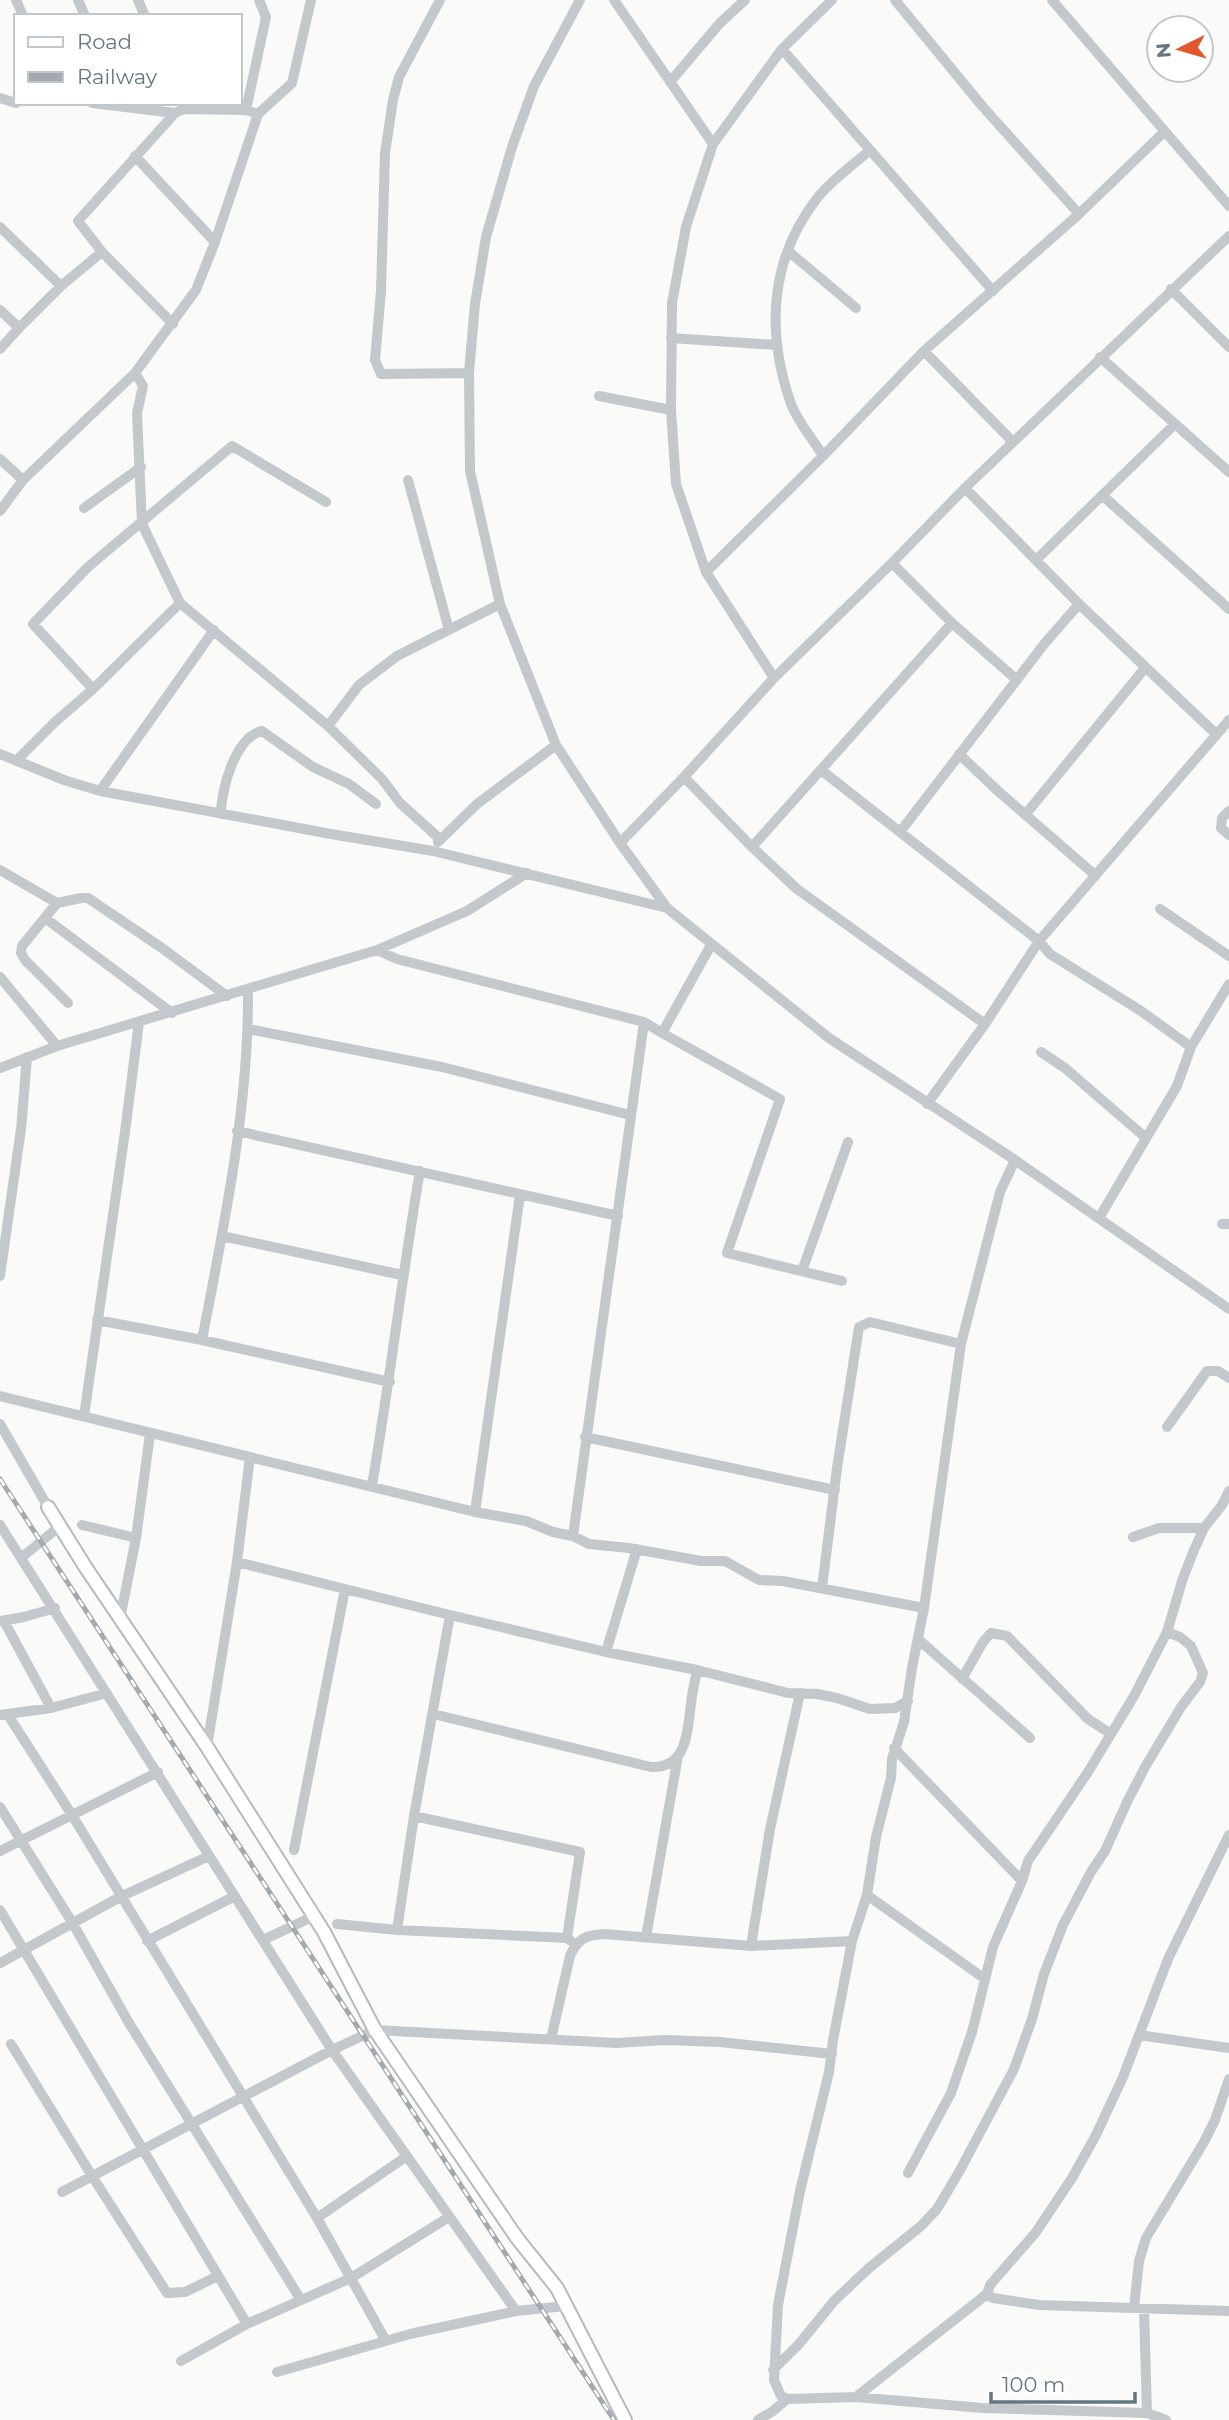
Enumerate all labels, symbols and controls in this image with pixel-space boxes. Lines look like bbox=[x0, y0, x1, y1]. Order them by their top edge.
legend bbox=[14, 14, 242, 105]
north arrow bbox=[1145, 14, 1215, 84]
text: Road bbox=[77, 29, 132, 54]
text: N bbox=[1151, 42, 1176, 59]
text: Railway bbox=[77, 64, 158, 89]
scale bar bbox=[991, 2360, 1134, 2404]
text: 100 m bbox=[1002, 2372, 1065, 2397]

